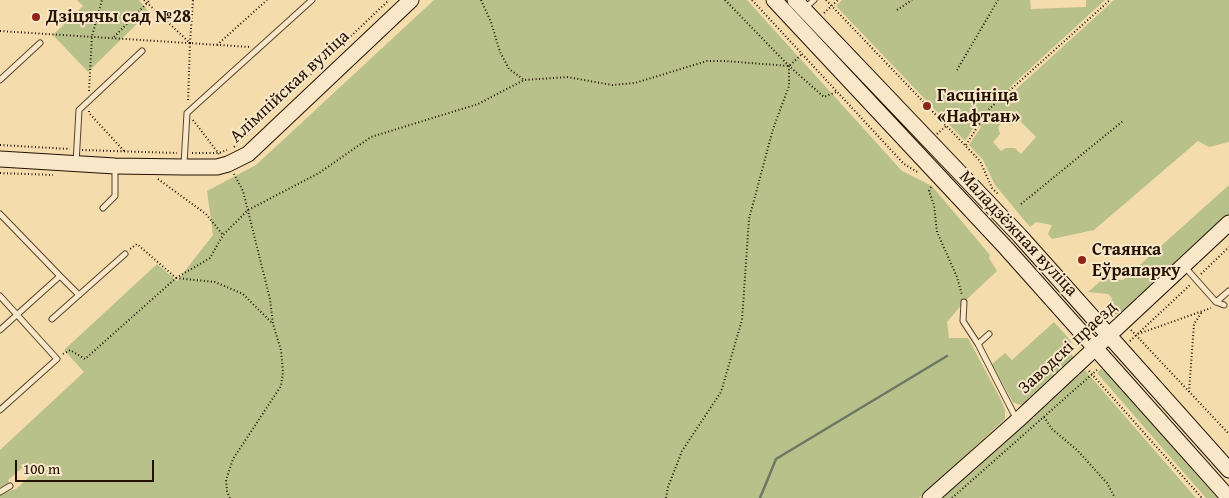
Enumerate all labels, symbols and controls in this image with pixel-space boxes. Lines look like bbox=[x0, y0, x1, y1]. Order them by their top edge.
place label: Дзіцячы сад №28 bbox=[46, 6, 191, 28]
marker: Дзіцячы сад №28 bbox=[30, 11, 42, 23]
street label: Алімпійская вуліца bbox=[226, 26, 354, 148]
place label: Гасцініца «Нафтан» bbox=[937, 85, 1020, 128]
marker: Гасцініца «Нафтан» bbox=[921, 100, 933, 112]
street label: Маладзёжная вуліца bbox=[954, 167, 1082, 301]
place label: Стаянка Еўрапарку bbox=[1092, 239, 1181, 282]
marker: Стаянка Еўрапарку bbox=[1076, 254, 1088, 266]
street label: Заводскі праезд bbox=[1014, 297, 1122, 399]
scale bar bbox=[18, 450, 156, 482]
text: 100 m bbox=[23, 458, 60, 479]

